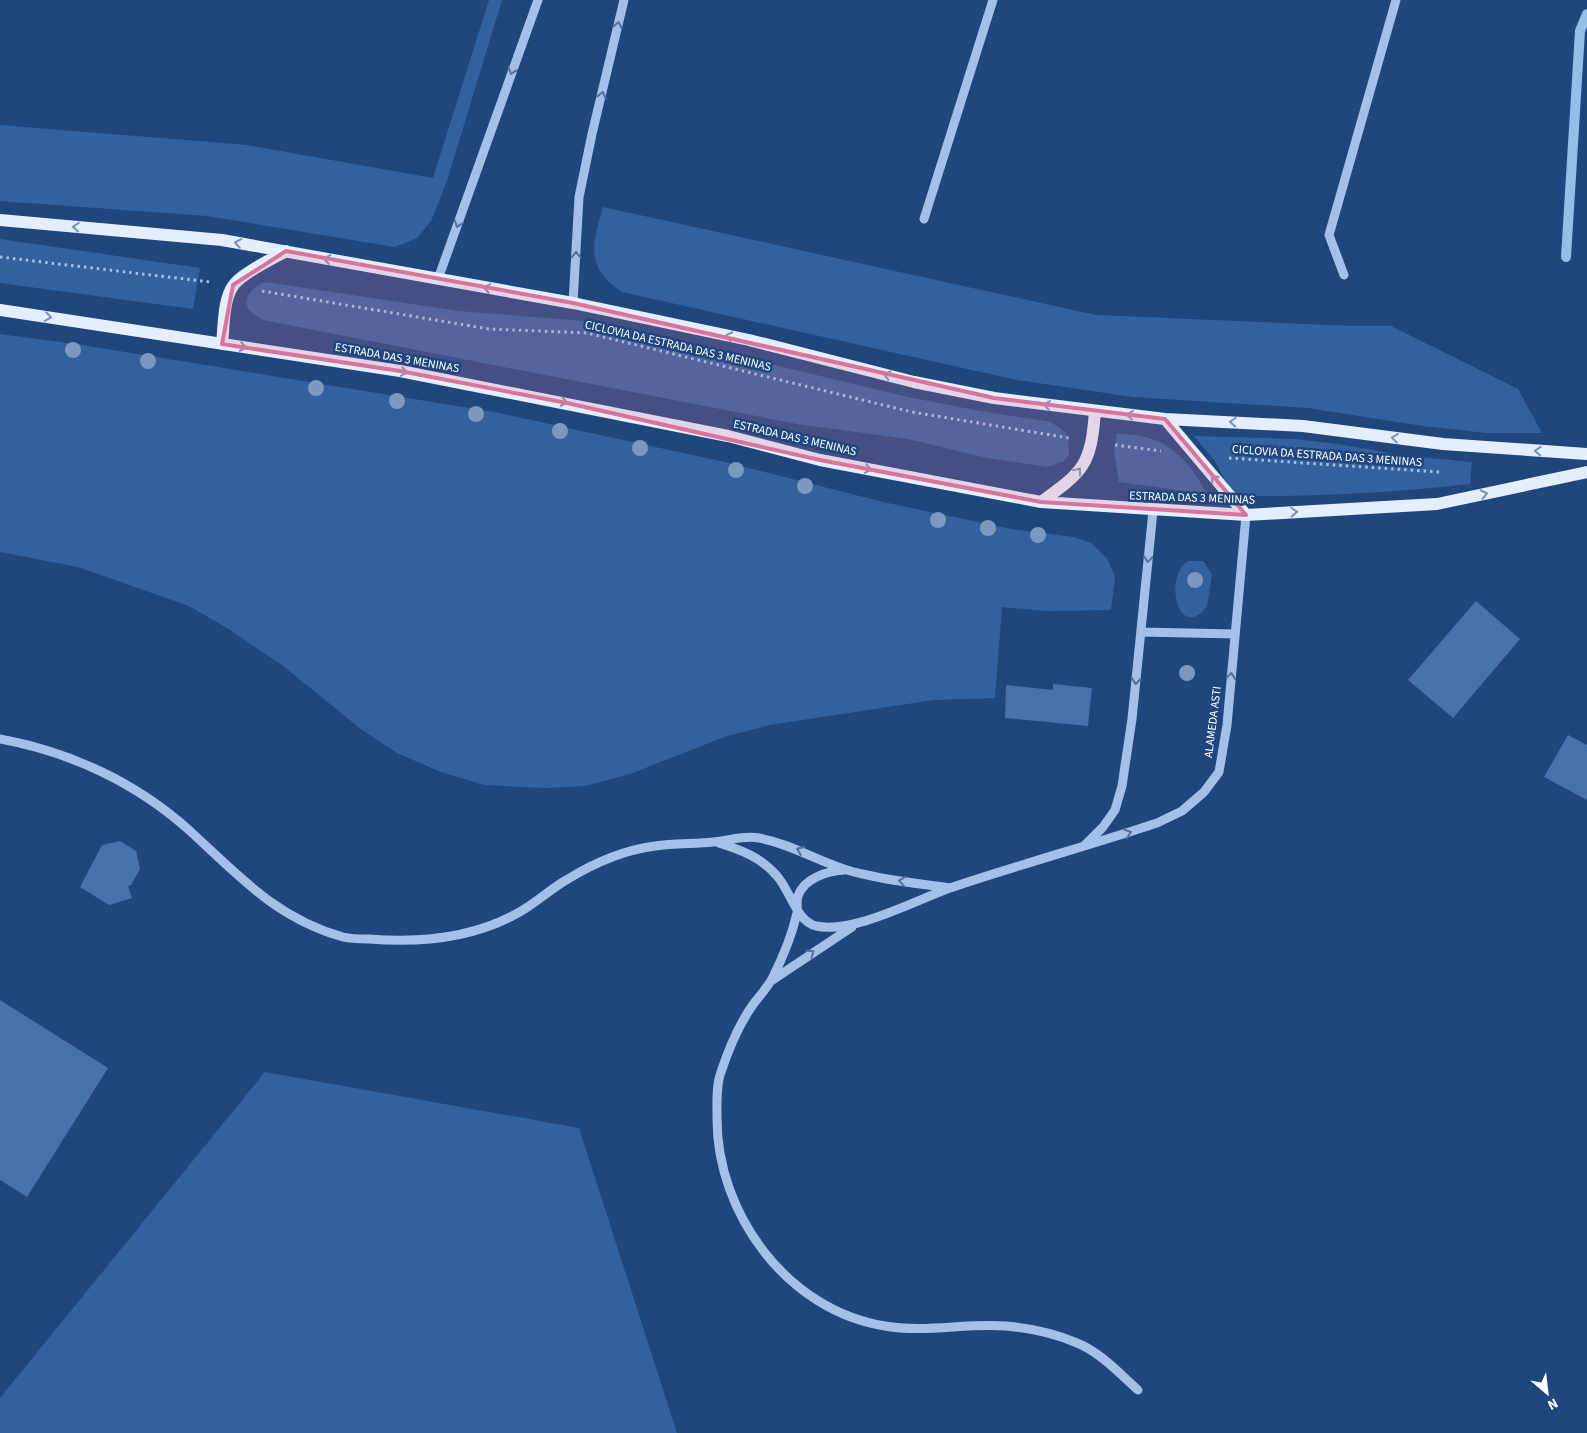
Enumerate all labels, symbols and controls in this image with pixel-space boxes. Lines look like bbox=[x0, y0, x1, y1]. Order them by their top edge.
one-way arrow bbox=[612, 20, 623, 29]
one-way arrow bbox=[508, 66, 518, 74]
one-way arrow bbox=[596, 91, 606, 99]
one-way arrow bbox=[454, 219, 464, 228]
one-way arrow bbox=[72, 222, 80, 233]
one-way arrow bbox=[234, 238, 243, 248]
one-way arrow bbox=[571, 250, 581, 258]
one-way arrow bbox=[323, 254, 332, 264]
one-way arrow bbox=[483, 283, 491, 293]
one-way arrow bbox=[44, 312, 53, 322]
street label: CICLOVIA DA ESTRADA DAS 3 MENINAS bbox=[583, 316, 773, 376]
one-way arrow bbox=[725, 331, 734, 342]
street label: ESTRADA DAS 3 MENINAS bbox=[333, 339, 461, 377]
one-way arrow bbox=[239, 342, 248, 352]
one-way arrow bbox=[400, 366, 408, 376]
one-way arrow bbox=[883, 370, 892, 381]
one-way arrow bbox=[559, 397, 568, 407]
one-way arrow bbox=[1042, 400, 1050, 411]
one-way arrow bbox=[1126, 410, 1134, 421]
street label: ESTRADA DAS 3 MENINAS bbox=[732, 416, 858, 460]
one-way arrow bbox=[1229, 417, 1237, 428]
one-way arrow bbox=[1390, 433, 1399, 443]
street label: CICLOVIA DA ESTRADA DAS 3 MENINAS bbox=[1231, 441, 1423, 471]
one-way arrow bbox=[1534, 445, 1542, 456]
one-way arrow bbox=[864, 463, 872, 474]
one-way arrow bbox=[1072, 467, 1081, 477]
one-way arrow bbox=[1211, 474, 1220, 483]
street label: ESTRADA DAS 3 MENINAS bbox=[1129, 487, 1255, 509]
one-way arrow bbox=[1480, 489, 1489, 499]
one-way arrow bbox=[1291, 507, 1299, 518]
one-way arrow bbox=[1143, 556, 1154, 564]
one-way arrow bbox=[1226, 672, 1237, 680]
one-way arrow bbox=[1131, 677, 1142, 685]
street label: ALAMEDA ASTI bbox=[1200, 685, 1226, 759]
one-way arrow bbox=[1123, 828, 1132, 838]
one-way arrow bbox=[796, 846, 805, 857]
one-way arrow bbox=[898, 876, 906, 887]
one-way arrow bbox=[806, 950, 815, 959]
north arrow bbox=[1522, 1368, 1572, 1418]
text: N bbox=[1544, 1393, 1561, 1415]

